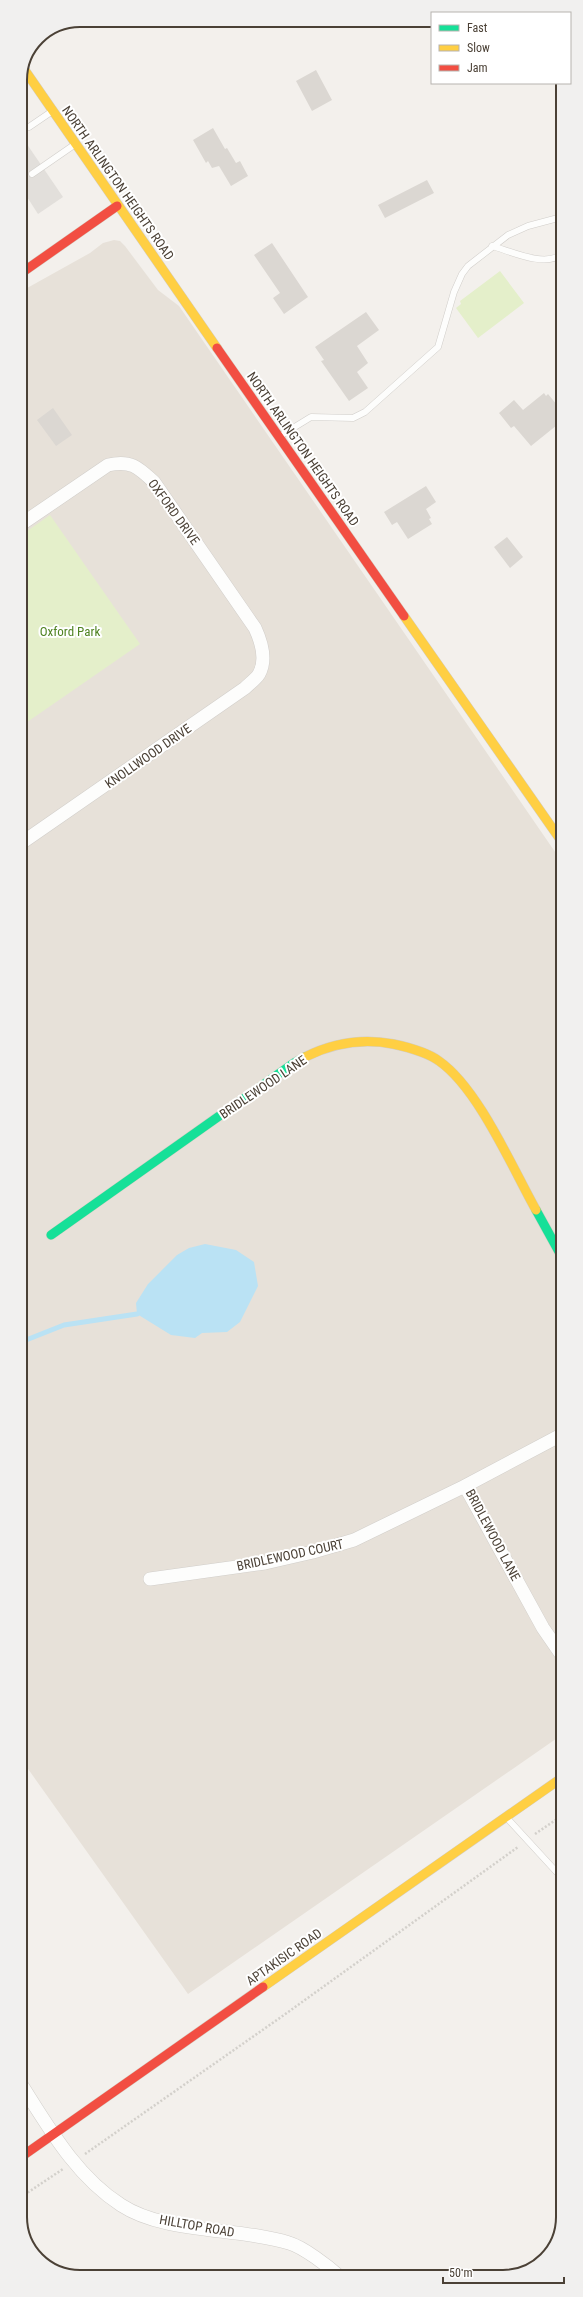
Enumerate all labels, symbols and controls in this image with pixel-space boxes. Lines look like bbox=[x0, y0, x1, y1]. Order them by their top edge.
legend bbox=[431, 12, 571, 84]
text: Fast bbox=[467, 21, 488, 35]
text: Slow bbox=[467, 41, 490, 55]
text: Jam bbox=[467, 61, 488, 75]
street label: NORTH ARLINGTON HEIGHTS ROAD bbox=[59, 103, 177, 263]
street label: NORTH ARLINGTON HEIGHTS ROAD bbox=[244, 369, 362, 529]
street label: OXFORD DRIVE bbox=[145, 476, 203, 548]
park label: Oxford Park bbox=[40, 624, 100, 639]
street label: KNOLLWOOD DRIVE bbox=[102, 721, 194, 791]
street label: BRIDLEWOOD LANE bbox=[217, 1052, 309, 1122]
street label: BRIDLEWOOD LANE bbox=[463, 1487, 523, 1583]
street label: BRIDLEWOOD COURT bbox=[235, 1536, 345, 1574]
street label: APTAKISIC ROAD bbox=[243, 1925, 325, 1989]
street label: HILLTOP ROAD bbox=[158, 2212, 236, 2240]
scale bar bbox=[443, 2259, 564, 2285]
text: 50 m bbox=[449, 2266, 473, 2280]

